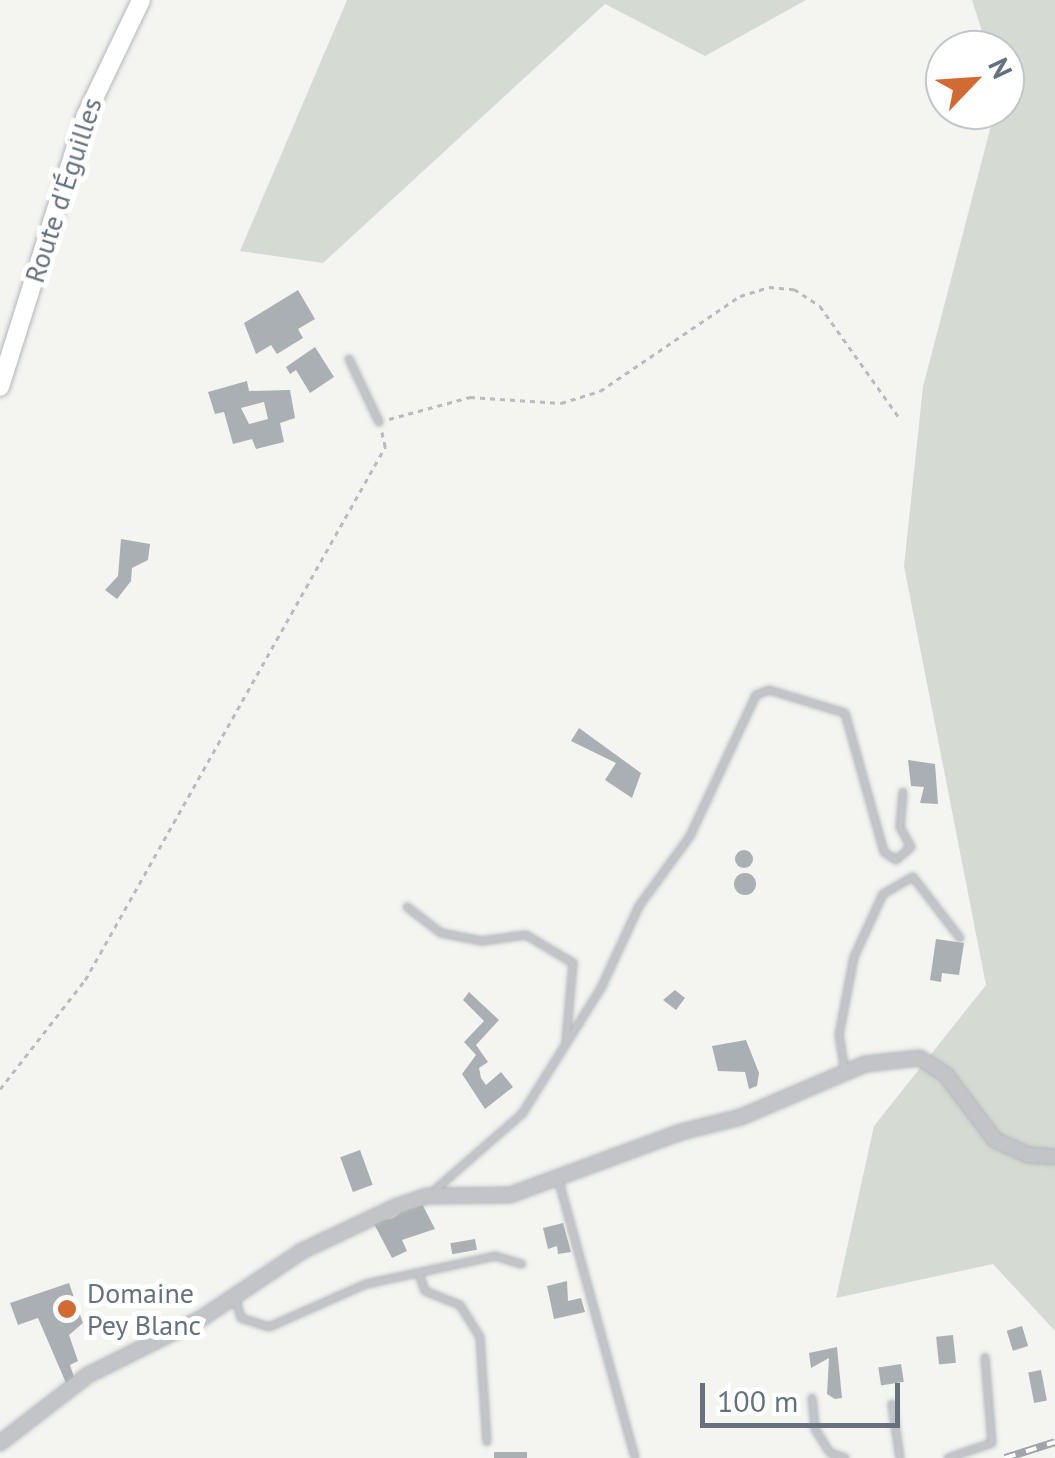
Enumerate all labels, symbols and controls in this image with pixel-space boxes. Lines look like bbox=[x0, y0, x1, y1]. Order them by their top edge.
north arrow bbox=[925, 30, 1025, 130]
text: N bbox=[980, 52, 1021, 84]
street label: Route d'Éguilles bbox=[17, 93, 109, 287]
place label: Domaine Pey Blanc bbox=[87, 1276, 202, 1342]
marker: Domaine Pey Blanc bbox=[56, 1298, 78, 1320]
scale bar bbox=[705, 1363, 905, 1425]
text: 100 m bbox=[717, 1381, 798, 1420]

